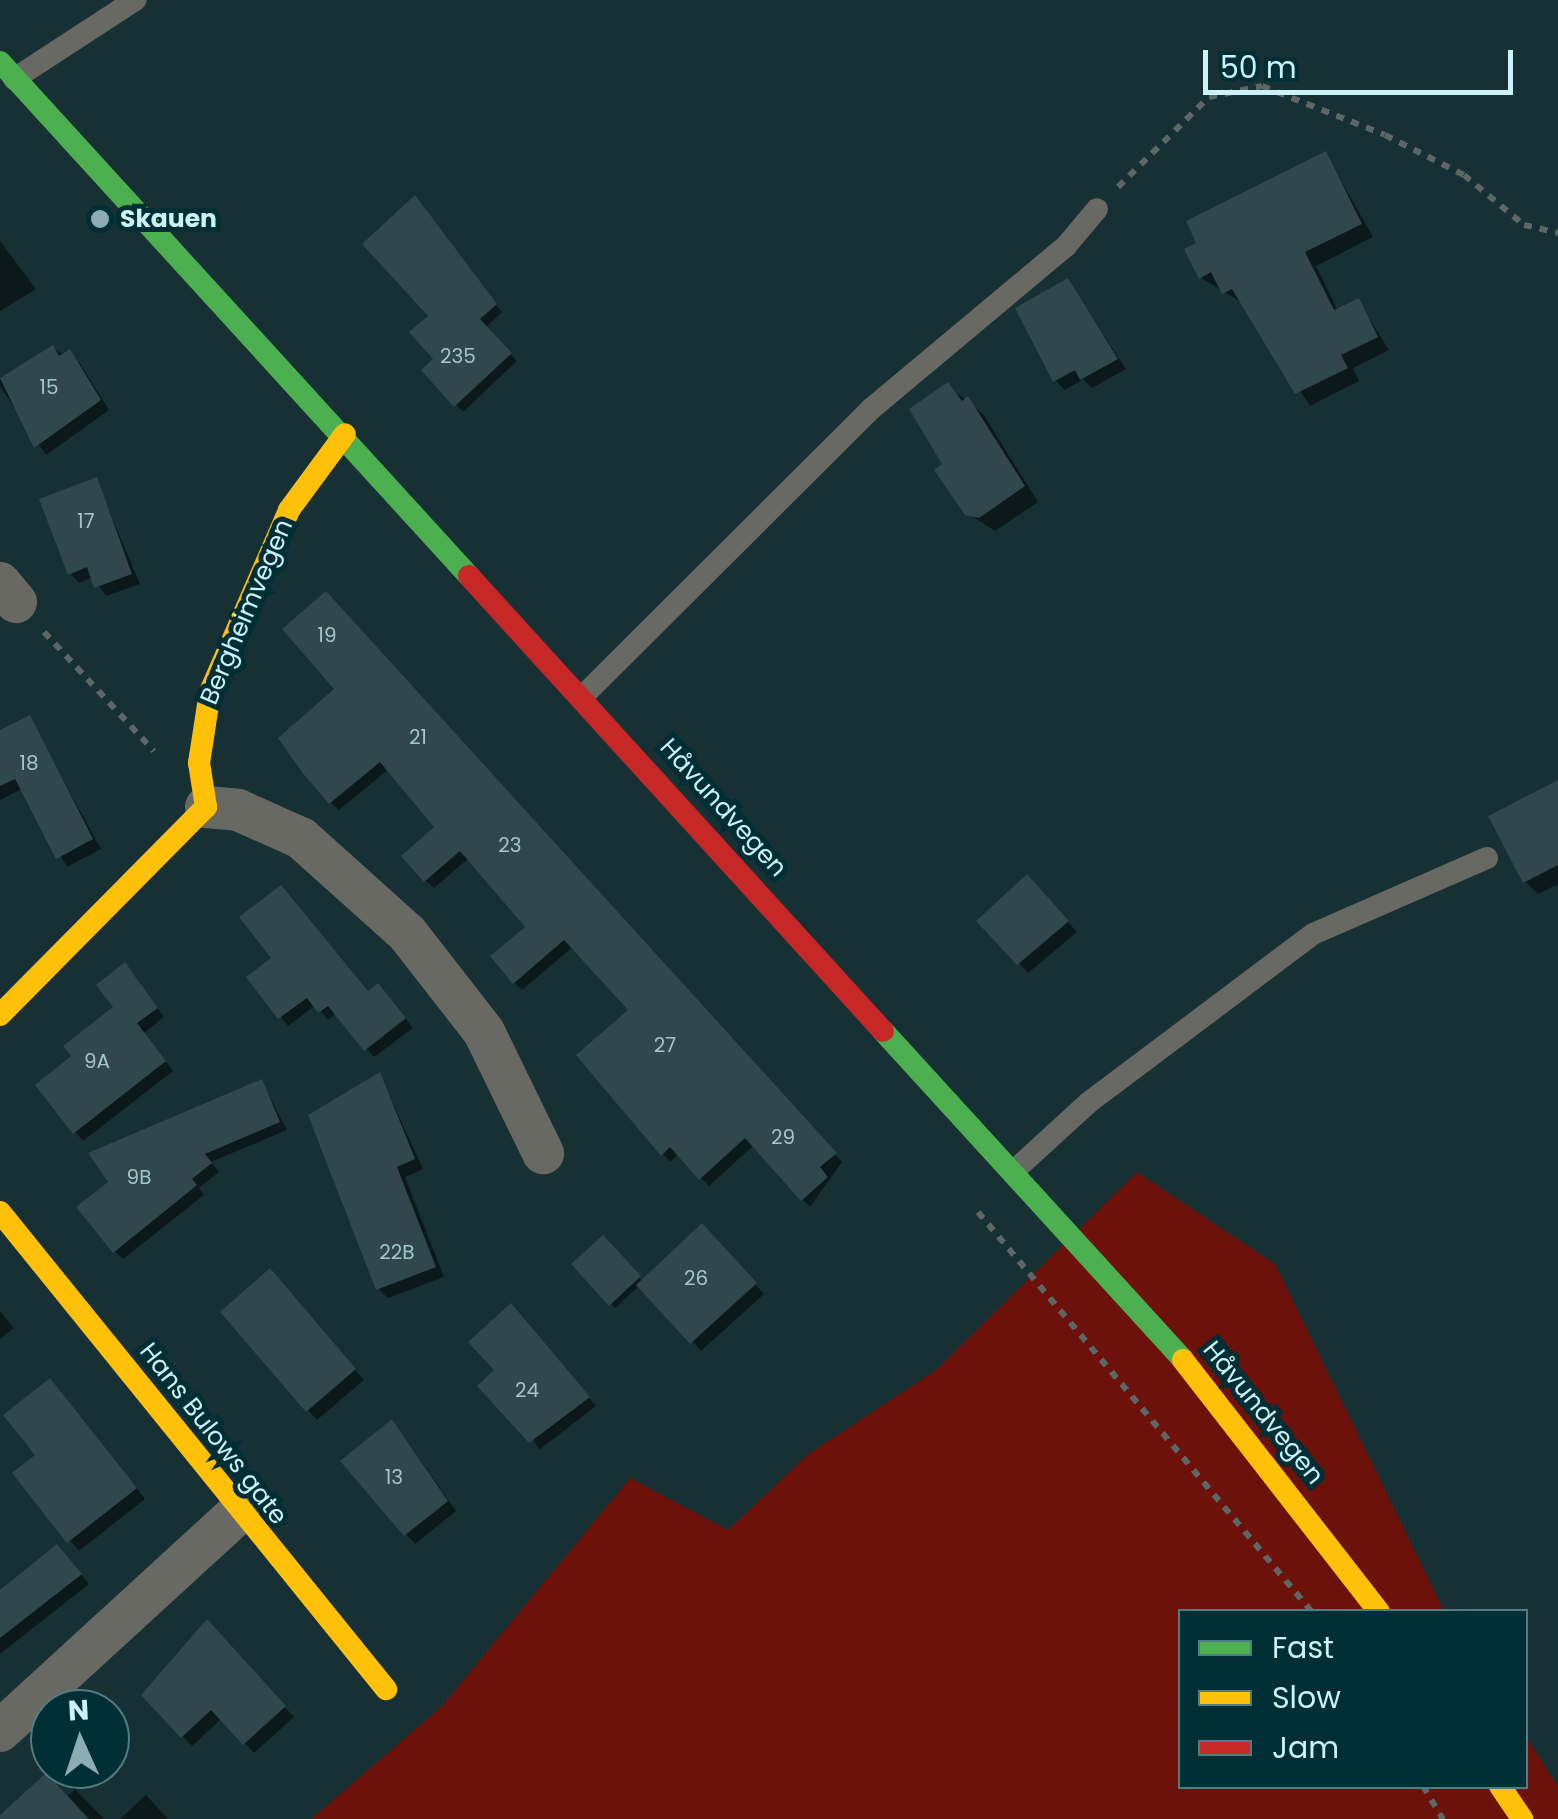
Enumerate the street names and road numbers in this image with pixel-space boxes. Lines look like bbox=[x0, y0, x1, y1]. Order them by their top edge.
street label: Bergheimvegen bbox=[194, 515, 300, 709]
street label: Håvundvegen bbox=[653, 733, 793, 883]
street label: Håvundvegen bbox=[1196, 1336, 1330, 1490]
street label: Hans Bulows gate bbox=[133, 1337, 293, 1531]

